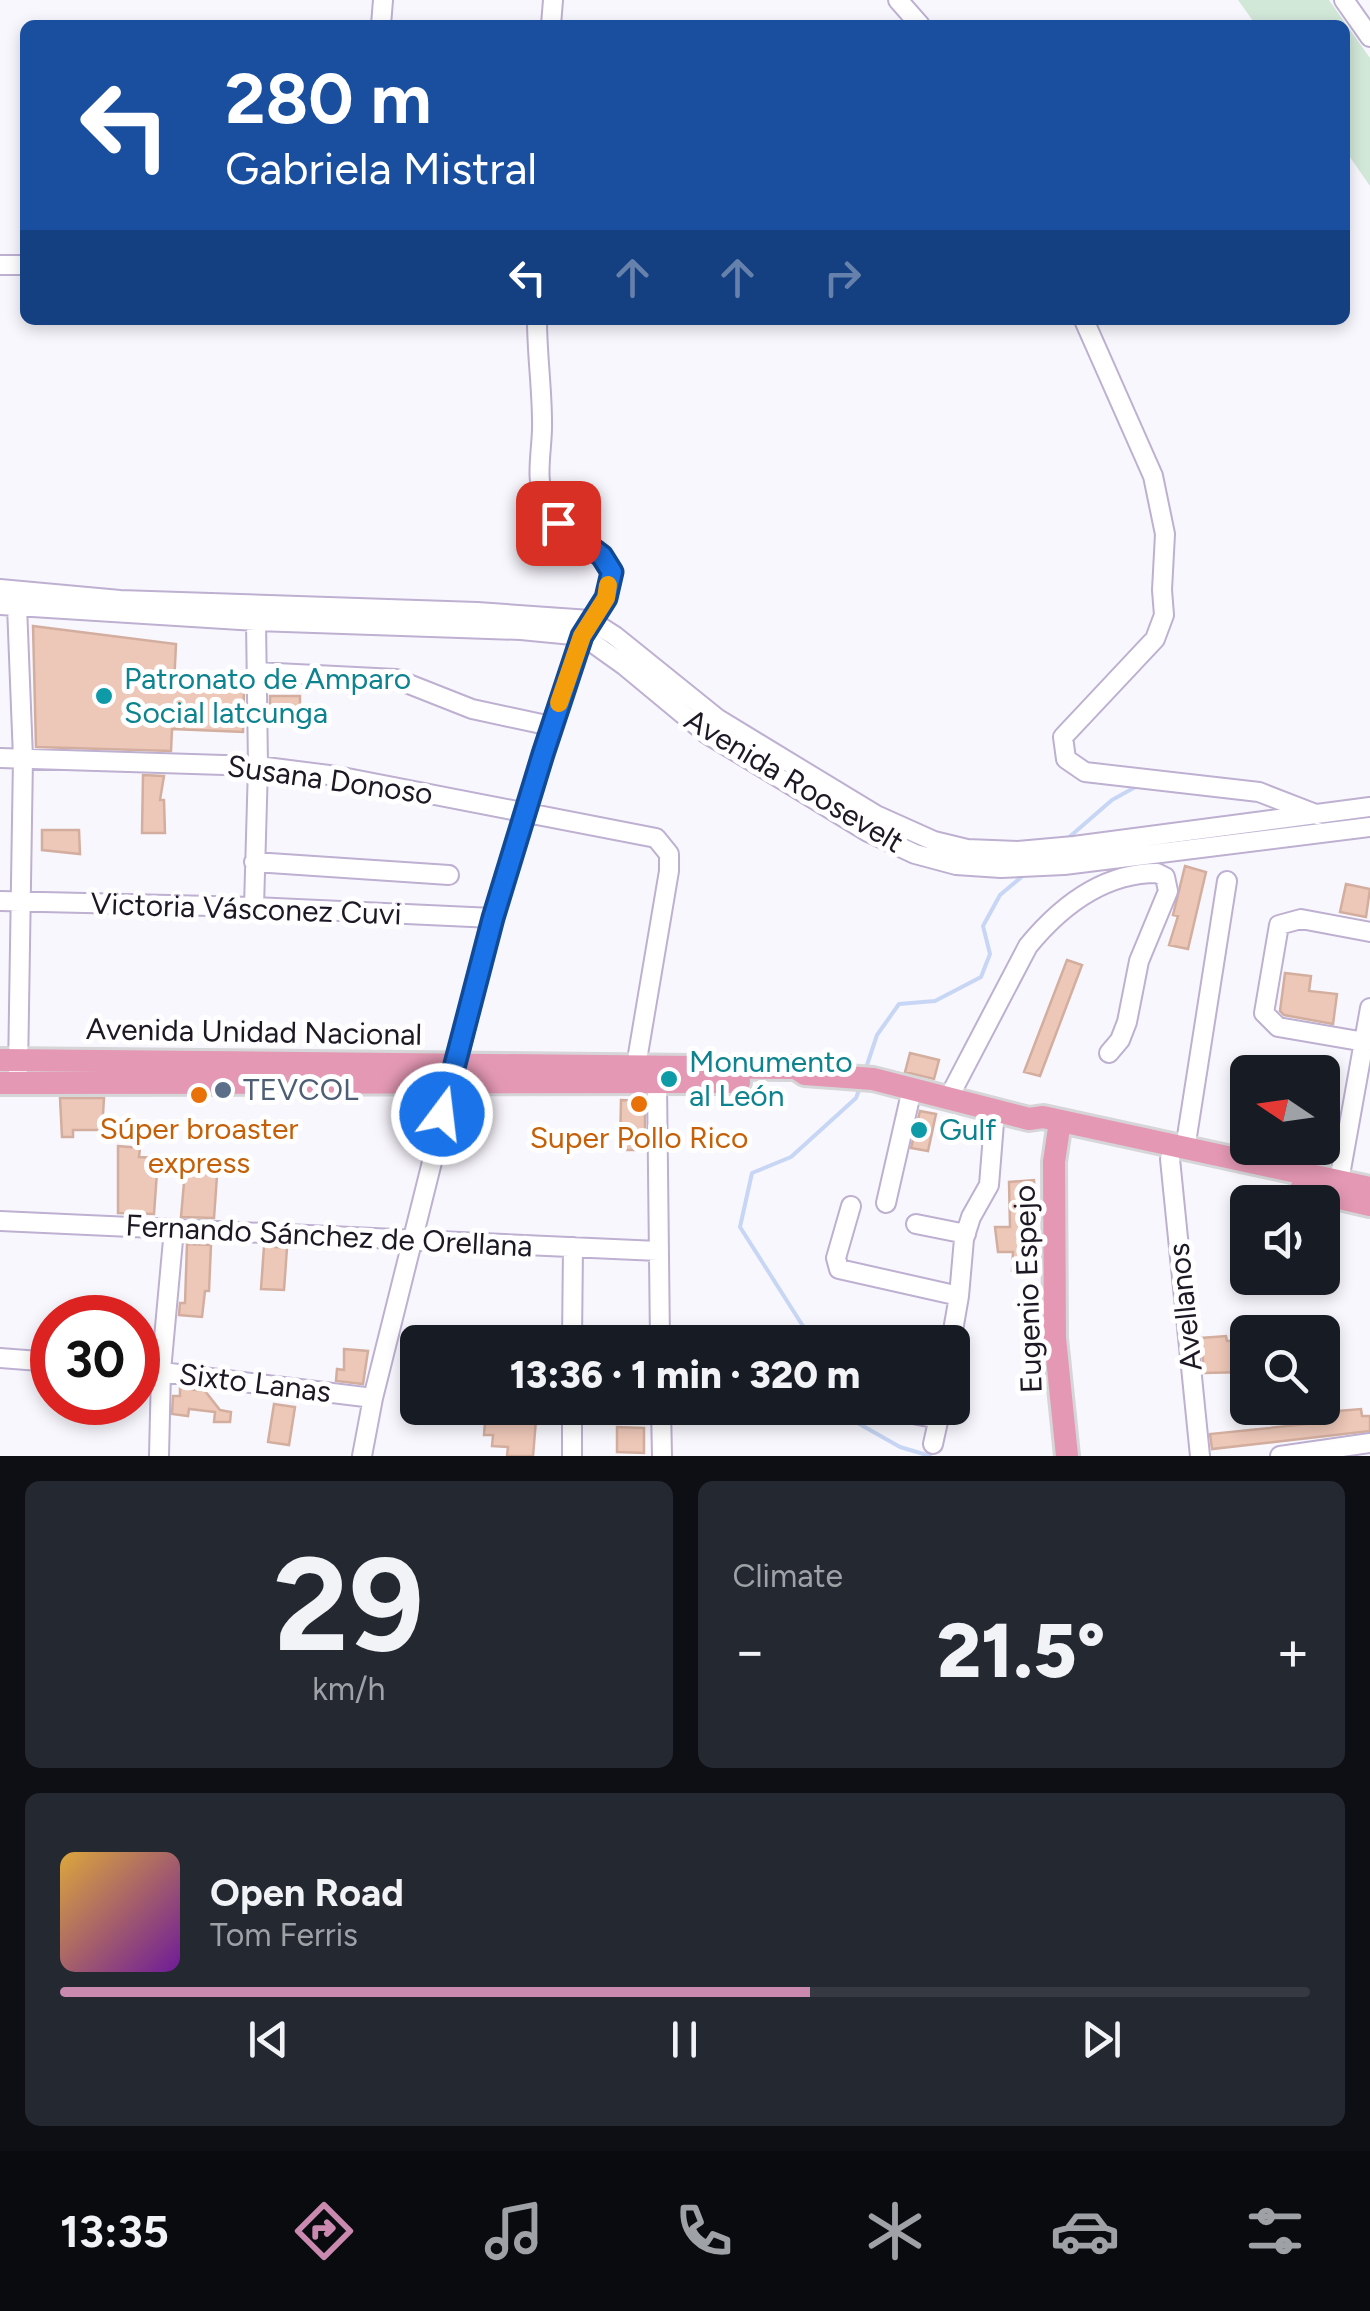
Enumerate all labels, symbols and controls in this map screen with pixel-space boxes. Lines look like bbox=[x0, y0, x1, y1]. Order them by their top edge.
text: 280 m bbox=[225, 56, 431, 141]
icon: left bbox=[60, 60, 190, 190]
text: Gabriela Mistral bbox=[225, 141, 537, 195]
icon: left bbox=[500, 250, 555, 305]
icon: ahead bbox=[605, 250, 660, 305]
icon: ahead bbox=[710, 250, 765, 305]
icon: right bbox=[815, 250, 870, 305]
pin bbox=[516, 481, 601, 566]
icon: arrive bbox=[531, 496, 586, 551]
place label: Patronato de Amparo Social latcunga bbox=[124, 660, 411, 731]
marker: Patronato de Amparo Social latcunga bbox=[93, 685, 115, 707]
street label: Avenida Roosevelt bbox=[678, 701, 910, 860]
street label: Susana Donoso bbox=[225, 747, 435, 812]
street label: Victoria Vásconez Cuvi bbox=[90, 885, 402, 932]
street label: Avenida Unidad Nacional bbox=[86, 1010, 422, 1053]
place label: Monumento al León bbox=[689, 1043, 853, 1114]
north arrow bbox=[1230, 1055, 1340, 1165]
map controls bbox=[1230, 1055, 1340, 1425]
position arrow bbox=[390, 1062, 494, 1166]
marker: Monumento al León bbox=[658, 1068, 680, 1090]
place label: TEVCOL bbox=[243, 1071, 359, 1108]
marker: TEVCOL bbox=[212, 1079, 234, 1101]
marker: Súper broaster express bbox=[188, 1084, 210, 1106]
marker: Super Pollo Rico bbox=[628, 1093, 650, 1115]
place label: Súper broaster express bbox=[99, 1110, 299, 1181]
place label: Gulf bbox=[939, 1111, 996, 1148]
place label: Super Pollo Rico bbox=[530, 1119, 748, 1156]
marker: Gulf bbox=[908, 1119, 930, 1141]
street label: Eugenio Espejo bbox=[1005, 1184, 1050, 1394]
button: sound bbox=[1230, 1185, 1340, 1295]
street label: Fernando Sánchez de Orellana bbox=[125, 1206, 533, 1265]
street label: Avellanos bbox=[1159, 1241, 1210, 1373]
speed limit sign: 30 bbox=[30, 1295, 160, 1425]
button: search bbox=[1230, 1315, 1340, 1425]
text: 13:36 · 1 min · 320 m bbox=[510, 1352, 860, 1398]
street label: Sixto Lanas bbox=[177, 1355, 333, 1410]
text: 29 bbox=[273, 1527, 424, 1683]
text: Climate bbox=[733, 1557, 843, 1595]
text: 21.5° bbox=[937, 1606, 1106, 1696]
text: − bbox=[733, 1618, 767, 1684]
text: + bbox=[1276, 1618, 1310, 1684]
text: km/h bbox=[312, 1670, 385, 1708]
text: Open Road bbox=[210, 1870, 404, 1916]
text: Tom Ferris bbox=[210, 1916, 358, 1954]
icon: previous bbox=[241, 2012, 296, 2067]
icon: pause bbox=[657, 2012, 712, 2067]
icon: next bbox=[1074, 2012, 1129, 2067]
icon: directions bbox=[289, 2196, 359, 2266]
icon: music bbox=[479, 2196, 549, 2266]
icon: phone bbox=[669, 2196, 739, 2266]
icon: climate bbox=[860, 2196, 930, 2266]
icon: car bbox=[1050, 2196, 1120, 2266]
icon: filters bbox=[1240, 2196, 1310, 2266]
text: 13:35 bbox=[60, 2204, 169, 2258]

